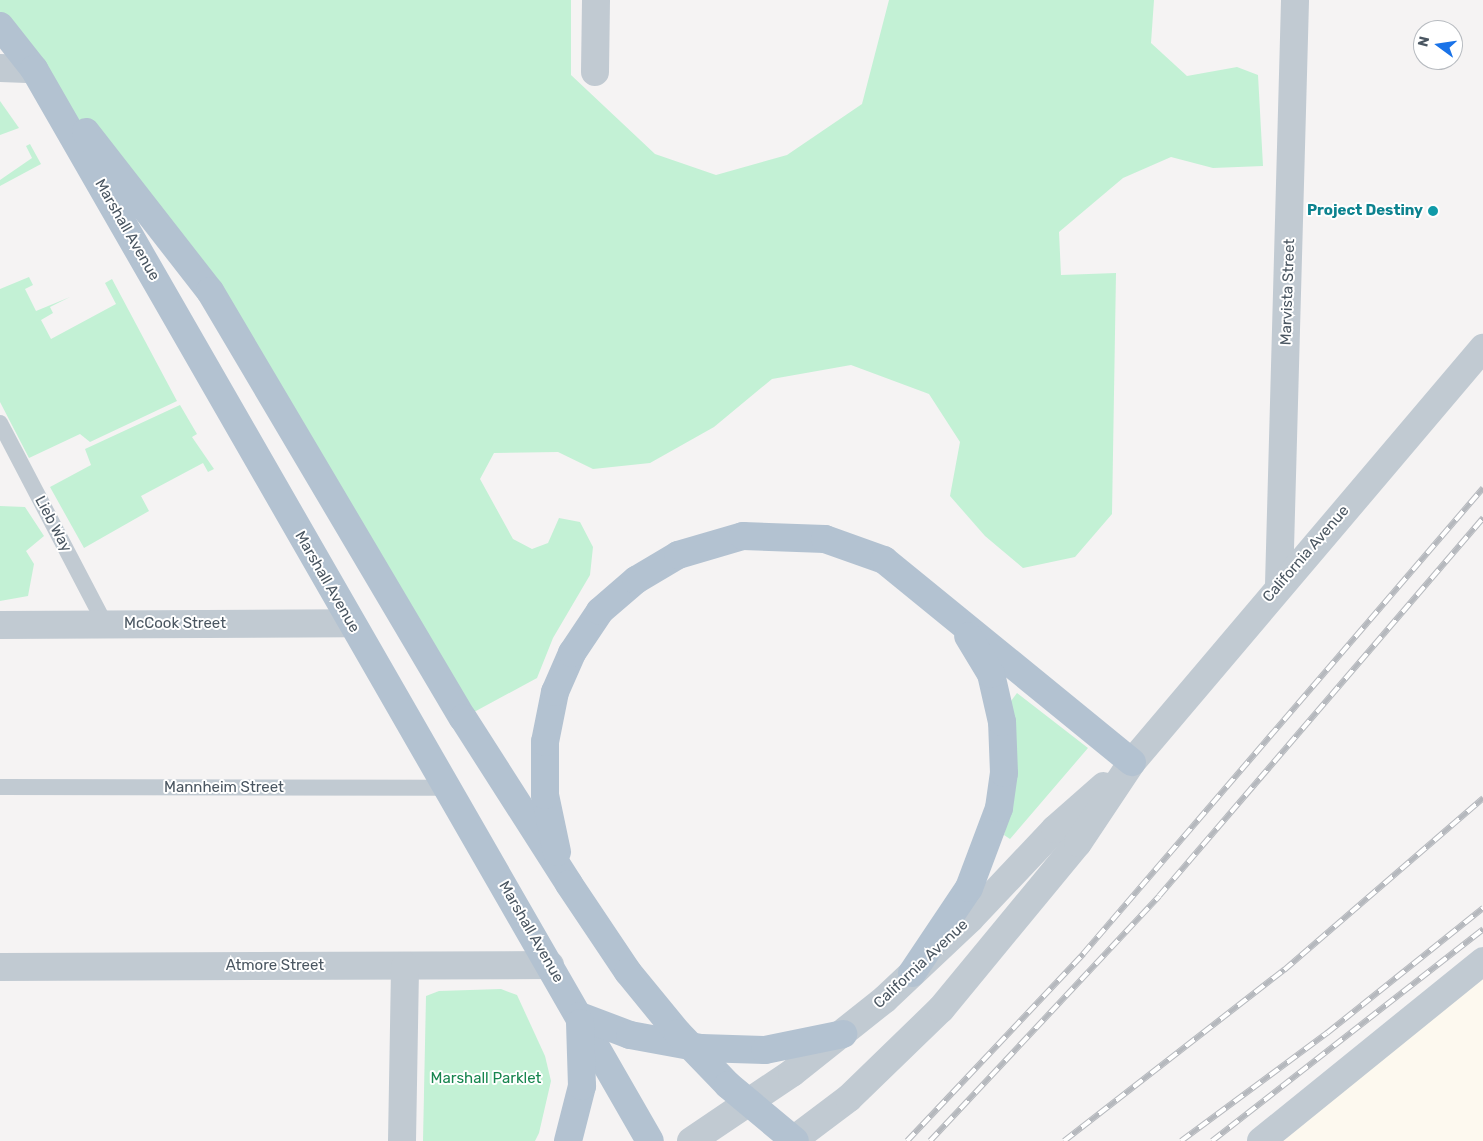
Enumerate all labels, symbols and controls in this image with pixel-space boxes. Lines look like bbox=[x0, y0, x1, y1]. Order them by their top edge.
north arrow bbox=[1413, 20, 1463, 70]
text: N bbox=[1414, 35, 1433, 48]
street label: Marshall Avenue bbox=[91, 176, 163, 284]
place label: Project Destiny bbox=[1307, 202, 1423, 220]
marker: Project Destiny bbox=[1427, 205, 1439, 217]
street label: Marvista Street bbox=[1277, 238, 1299, 346]
street label: Lieb Way bbox=[31, 493, 75, 555]
street label: California Avenue bbox=[1259, 502, 1353, 606]
street label: Marshall Avenue bbox=[291, 528, 363, 636]
street label: McCook Street bbox=[124, 615, 226, 633]
street label: Mannheim Street bbox=[164, 779, 284, 797]
street label: Marshall Avenue bbox=[495, 878, 567, 986]
street label: California Avenue bbox=[870, 916, 972, 1012]
street label: Atmore Street bbox=[226, 957, 324, 975]
park label: Marshall Parklet bbox=[431, 1070, 541, 1088]

